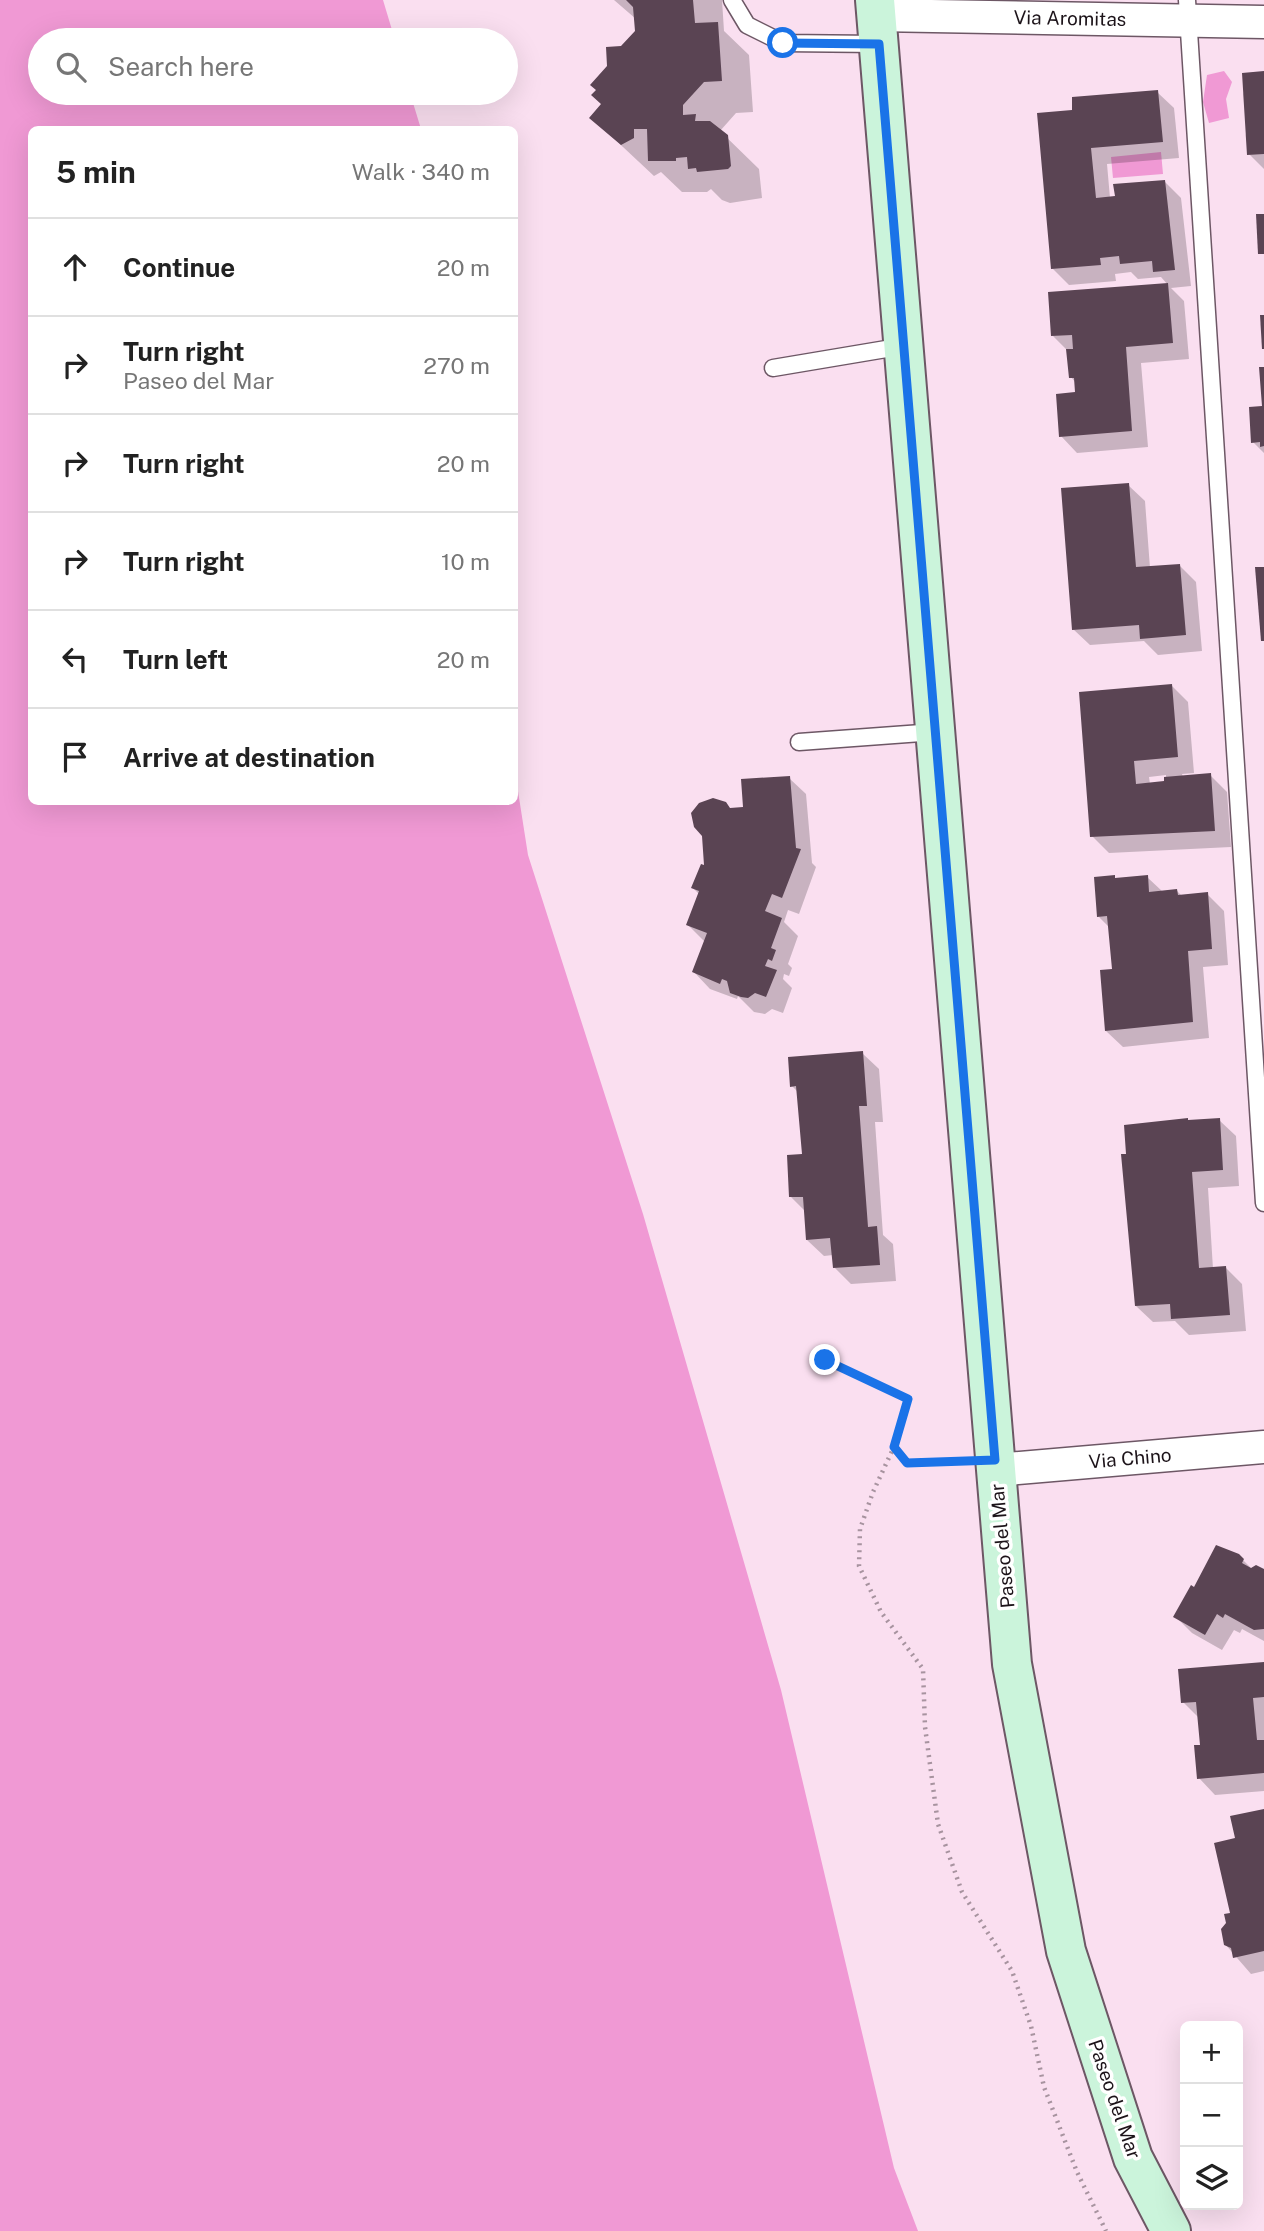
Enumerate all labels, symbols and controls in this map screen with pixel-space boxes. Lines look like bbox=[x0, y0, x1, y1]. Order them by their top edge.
street label: Via Aromitas bbox=[1014, 6, 1126, 30]
route start bbox=[767, 27, 798, 58]
search box bbox=[28, 28, 518, 105]
icon: search bbox=[52, 48, 90, 86]
text: Search here bbox=[108, 51, 254, 82]
text: 5 min bbox=[56, 154, 136, 190]
text: Walk · 340 m bbox=[352, 158, 490, 185]
icon: ahead bbox=[56, 248, 94, 286]
text: Continue bbox=[123, 252, 235, 283]
text: 20 m bbox=[437, 254, 490, 281]
text: Turn right bbox=[123, 336, 245, 367]
icon: right bbox=[56, 346, 94, 384]
text: 270 m bbox=[423, 352, 490, 379]
text: Paseo del Mar bbox=[123, 367, 274, 394]
icon: right bbox=[56, 444, 94, 482]
text: Turn right bbox=[123, 448, 245, 479]
text: 20 m bbox=[437, 450, 490, 477]
icon: right bbox=[56, 542, 94, 580]
text: Turn right bbox=[123, 546, 245, 577]
text: 10 m bbox=[441, 548, 490, 575]
icon: left bbox=[56, 640, 94, 678]
text: Turn left bbox=[123, 644, 228, 675]
text: 20 m bbox=[437, 646, 490, 673]
icon: arrive bbox=[56, 738, 94, 776]
text: Arrive at destination bbox=[123, 742, 375, 773]
route end bbox=[809, 1344, 840, 1375]
street label: Via Chino bbox=[1088, 1443, 1172, 1473]
street label: Paseo del Mar bbox=[986, 1483, 1018, 1609]
map controls bbox=[1180, 2021, 1243, 2210]
button: + bbox=[1180, 2021, 1243, 2084]
street label: Paseo del Mar bbox=[1084, 2036, 1146, 2162]
button: − bbox=[1180, 2084, 1243, 2147]
button: layers bbox=[1180, 2147, 1243, 2210]

